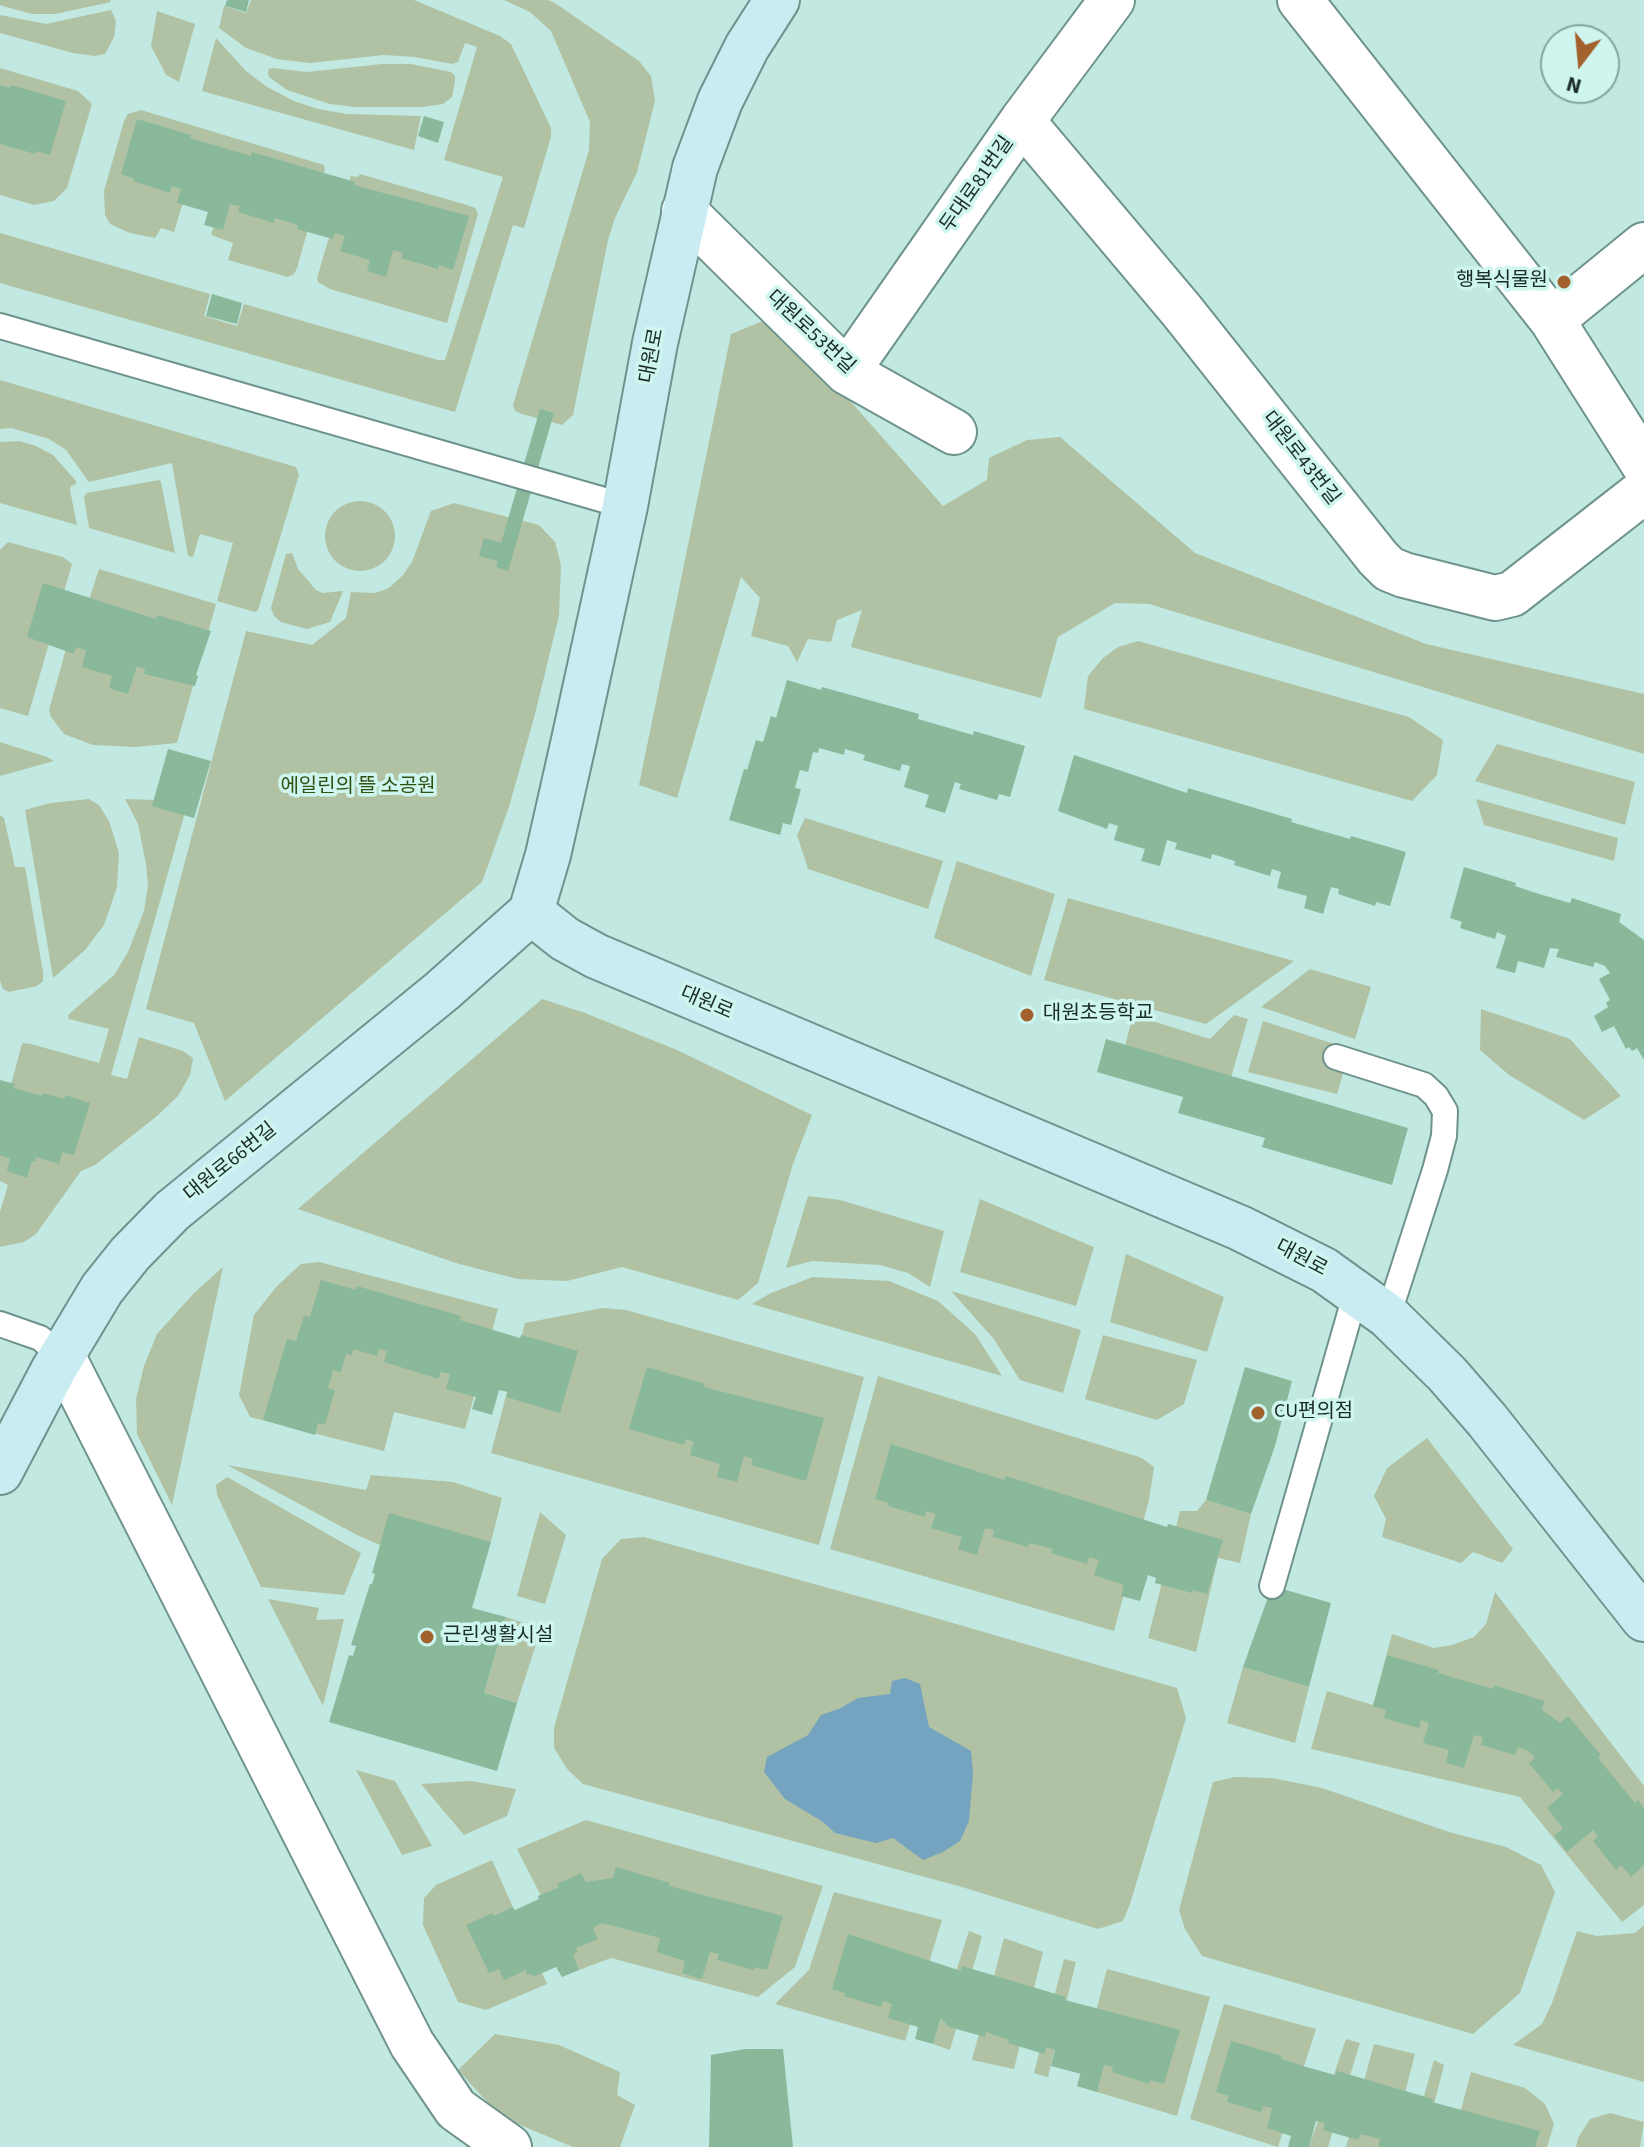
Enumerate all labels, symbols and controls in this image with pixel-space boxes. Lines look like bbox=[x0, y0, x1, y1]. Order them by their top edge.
north arrow bbox=[1540, 24, 1620, 104]
text: N bbox=[1562, 68, 1585, 103]
street label: 두대로81번길 bbox=[936, 132, 1020, 238]
place label: 행복식물원 bbox=[1456, 270, 1548, 294]
marker: 행복식물원 bbox=[1555, 273, 1573, 291]
street label: 대원로53번길 bbox=[761, 286, 859, 380]
street label: 대원로 bbox=[636, 327, 670, 385]
street label: 대원로43번길 bbox=[1256, 408, 1344, 510]
park label: 에일린의 뜰 소공원 bbox=[280, 776, 436, 800]
street label: 대원로 bbox=[676, 982, 736, 1026]
place label: 대원초등학교 bbox=[1043, 1003, 1153, 1027]
marker: 대원초등학교 bbox=[1018, 1006, 1036, 1024]
street label: 대원로66번길 bbox=[180, 1118, 282, 1208]
street label: 대원로 bbox=[1271, 1235, 1331, 1283]
place label: CU편의점 bbox=[1274, 1401, 1353, 1425]
marker: CU편의점 bbox=[1249, 1404, 1267, 1422]
place label: 근린생활시설 bbox=[443, 1625, 553, 1649]
marker: 근린생활시설 bbox=[418, 1628, 436, 1646]

